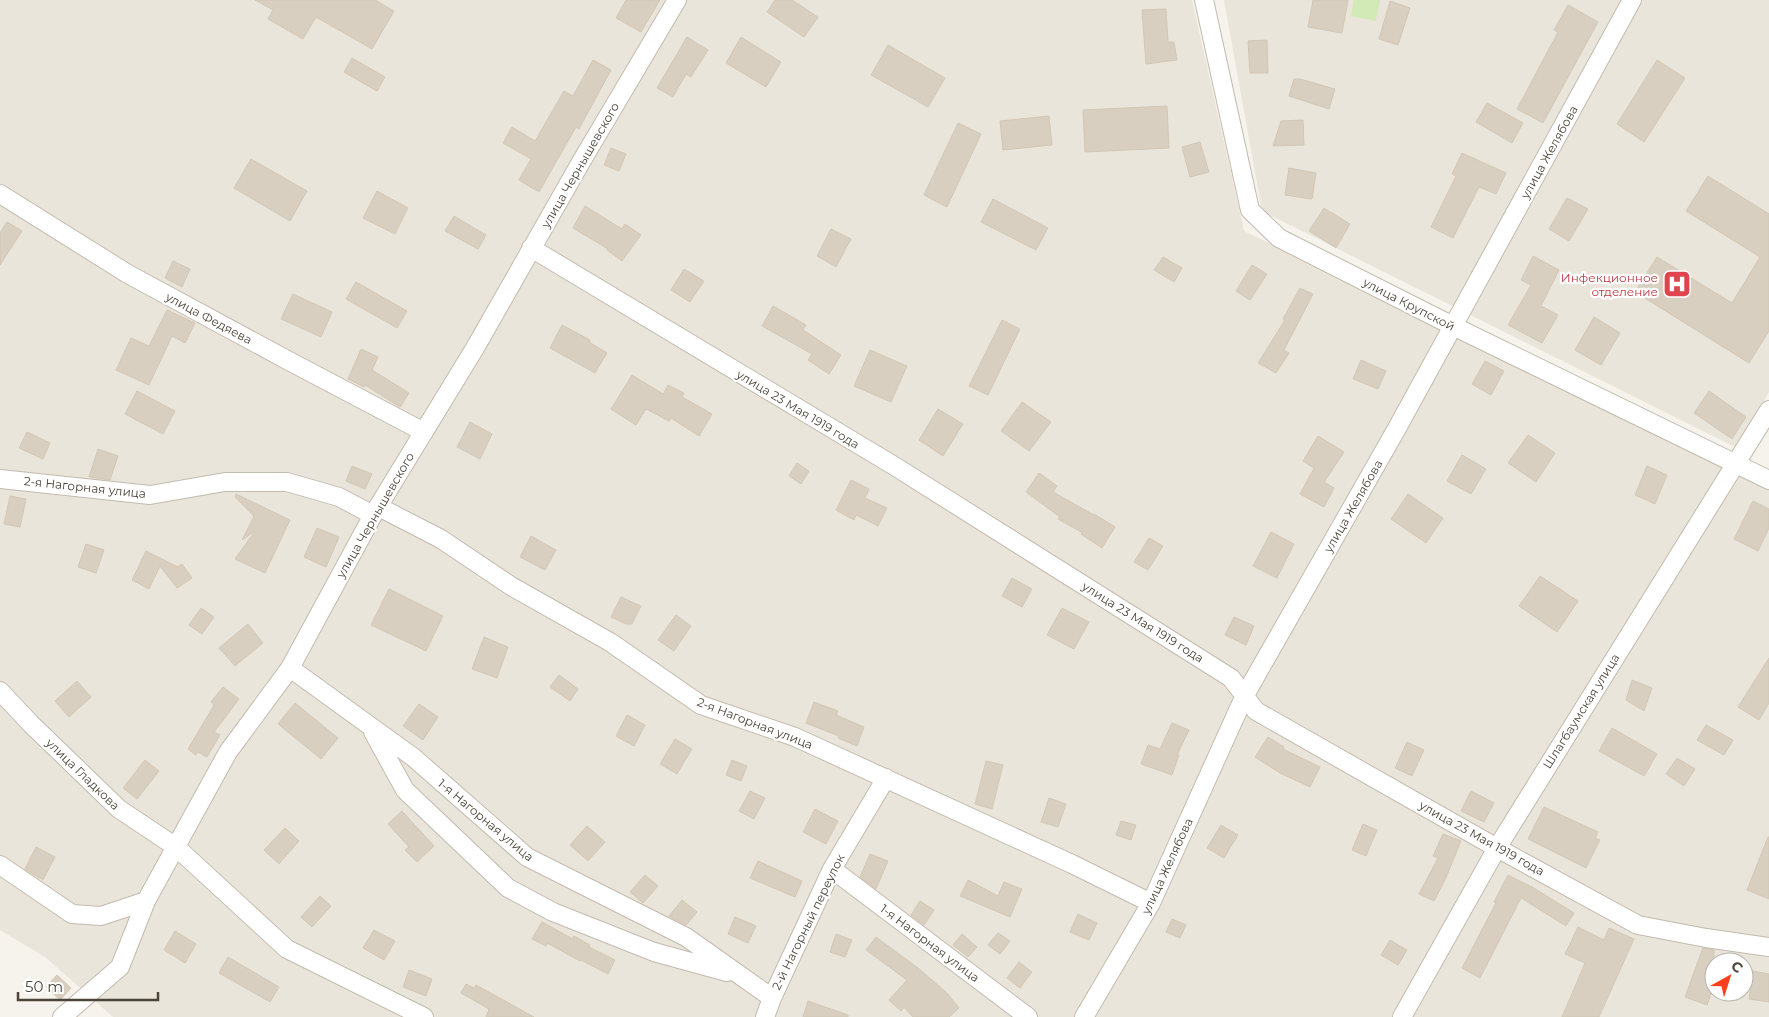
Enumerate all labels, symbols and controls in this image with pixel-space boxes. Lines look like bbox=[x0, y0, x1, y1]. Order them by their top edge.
street label: улица Чернышевского bbox=[537, 99, 622, 231]
street label: улица Желябова bbox=[1517, 103, 1581, 202]
hospital icon: Инфекционное отделение bbox=[1662, 269, 1692, 299]
place label: Инфекционное отделение bbox=[1561, 270, 1658, 299]
street label: улица Крупской bbox=[1360, 274, 1457, 334]
street label: улица Федяева bbox=[162, 288, 255, 347]
street label: улица 23 Мая 1919 года bbox=[733, 366, 862, 452]
street label: улица Чернышевского bbox=[332, 449, 417, 581]
street label: улица Желябова bbox=[1320, 457, 1386, 556]
street label: 2-я Нагорная улица bbox=[23, 473, 147, 501]
street label: улица 23 Мая 1919 года bbox=[1079, 578, 1207, 666]
street label: Шлагбаумская улица bbox=[1539, 651, 1623, 771]
street label: 2-я Нагорная улица bbox=[695, 694, 815, 752]
street label: улица Гладкова bbox=[42, 734, 123, 813]
street label: 1-я Нагорная улица bbox=[435, 776, 537, 864]
street label: улица 23 Мая 1919 года bbox=[1416, 797, 1547, 879]
street label: улица Желябова bbox=[1138, 816, 1196, 917]
street label: 2-й Нагорный переулок bbox=[769, 852, 847, 992]
street label: 1-я Нагорная улица bbox=[877, 901, 983, 985]
north arrow bbox=[1704, 952, 1754, 1002]
text: С bbox=[1728, 957, 1747, 977]
scale bar bbox=[18, 970, 158, 1002]
text: 50 m bbox=[25, 977, 63, 996]

